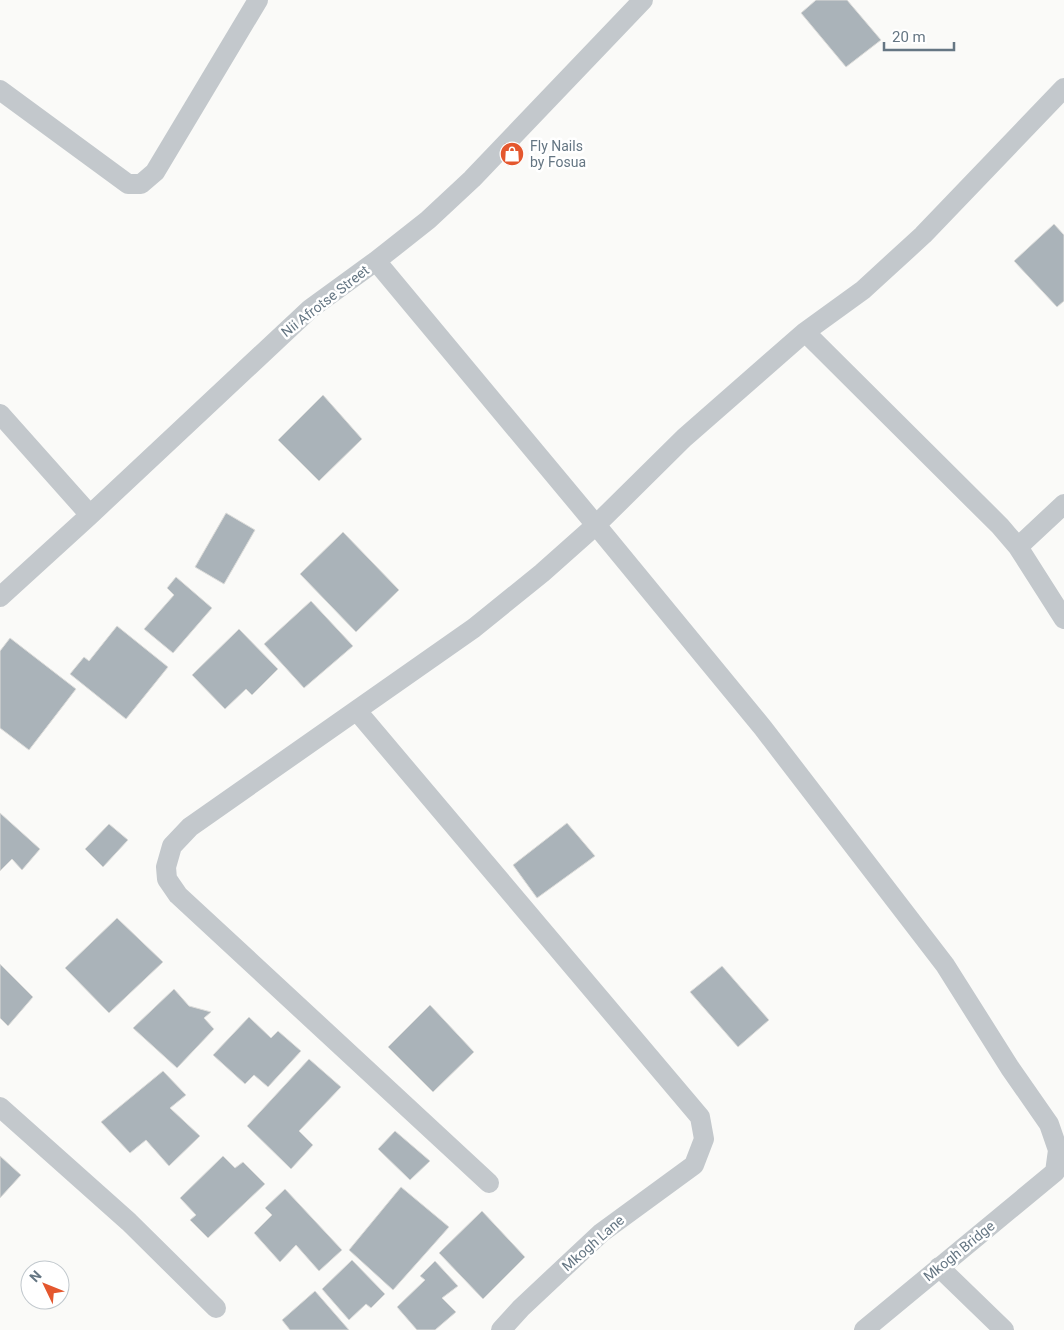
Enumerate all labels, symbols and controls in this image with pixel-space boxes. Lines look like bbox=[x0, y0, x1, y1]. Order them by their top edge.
scale bar bbox=[884, 20, 954, 52]
text: 20 m bbox=[892, 28, 926, 46]
place label: Fly Nails by Fosua bbox=[530, 138, 586, 170]
shop icon: Fly Nails by Fosua bbox=[499, 141, 525, 167]
street label: Nii Afrotse Street bbox=[278, 262, 372, 340]
street label: Mkogh Lane bbox=[559, 1212, 627, 1274]
street label: Mkogh Bridge bbox=[920, 1218, 998, 1284]
north arrow bbox=[20, 1260, 70, 1310]
text: N bbox=[26, 1267, 45, 1285]

